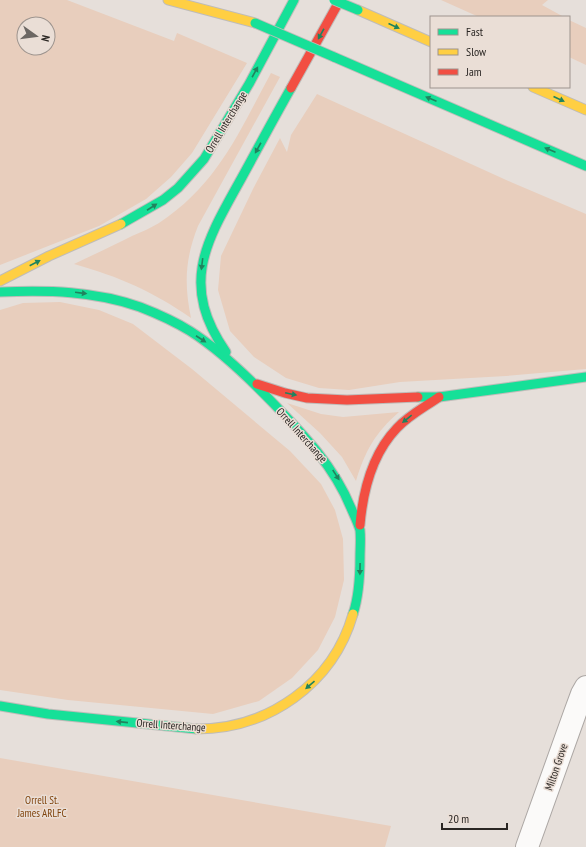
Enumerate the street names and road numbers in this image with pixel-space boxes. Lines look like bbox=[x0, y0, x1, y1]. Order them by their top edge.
street label: Orrell Interchange bbox=[202, 88, 250, 155]
street label: Orrell Interchange bbox=[274, 405, 331, 466]
street label: Orrell Interchange bbox=[136, 716, 206, 734]
street label: Milton Grove bbox=[541, 741, 571, 792]

